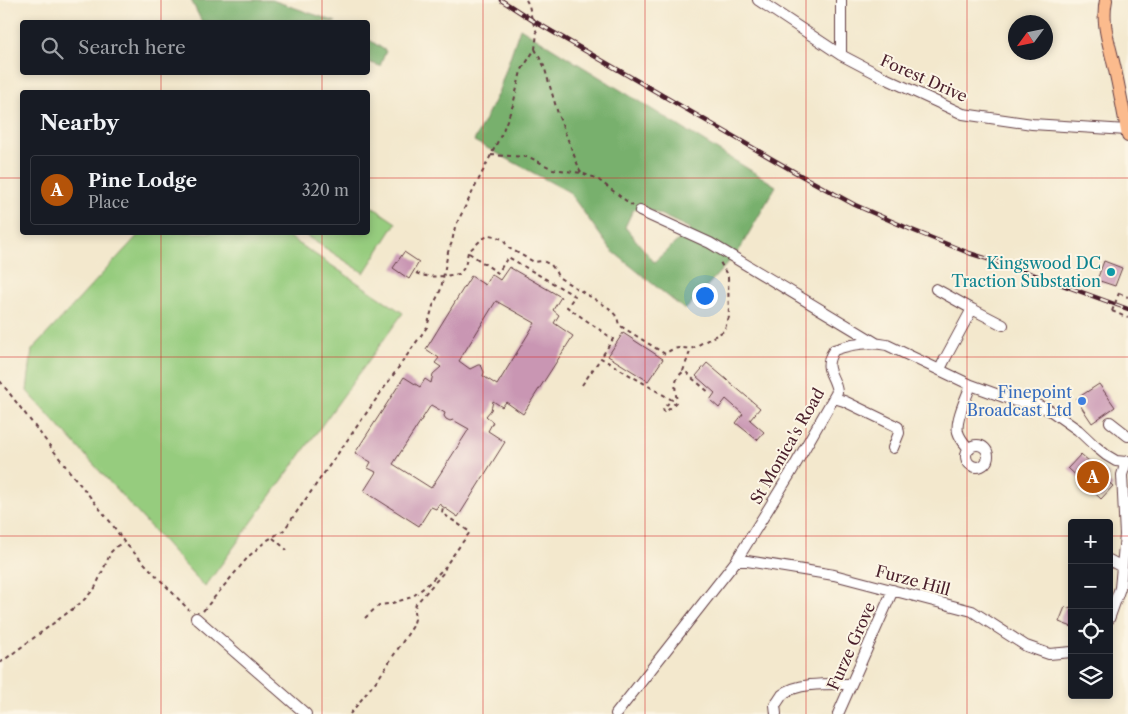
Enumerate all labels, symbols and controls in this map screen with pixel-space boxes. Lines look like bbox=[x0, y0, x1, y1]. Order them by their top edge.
north arrow bbox=[1008, 15, 1053, 60]
search box bbox=[20, 20, 370, 75]
icon: search bbox=[38, 34, 66, 62]
text: Search here bbox=[78, 36, 186, 59]
street label: Forest Drive bbox=[877, 50, 971, 106]
text: Nearby bbox=[40, 110, 119, 135]
text: Pine Lodge bbox=[88, 169, 197, 192]
text: A bbox=[51, 180, 63, 200]
text: 320 m bbox=[302, 180, 349, 200]
text: Place bbox=[88, 192, 129, 212]
place label: Kingswood DC Traction Substation bbox=[951, 253, 1101, 291]
marker: Kingswood DC Traction Substation bbox=[1105, 266, 1117, 278]
your location bbox=[692, 283, 718, 309]
place label: Finepoint Broadcast Ltd bbox=[967, 382, 1072, 420]
street label: St Monica's Road bbox=[746, 384, 828, 508]
marker: Finepoint Broadcast Ltd bbox=[1076, 395, 1088, 407]
pin: A bbox=[1077, 458, 1109, 496]
map controls bbox=[1068, 519, 1113, 699]
button: + bbox=[1068, 519, 1113, 564]
street label: Furze Hill bbox=[873, 560, 953, 600]
button: − bbox=[1068, 564, 1113, 609]
street label: Furze Grove bbox=[823, 599, 879, 693]
button: locate bbox=[1068, 609, 1113, 654]
button: layers bbox=[1068, 654, 1113, 699]

